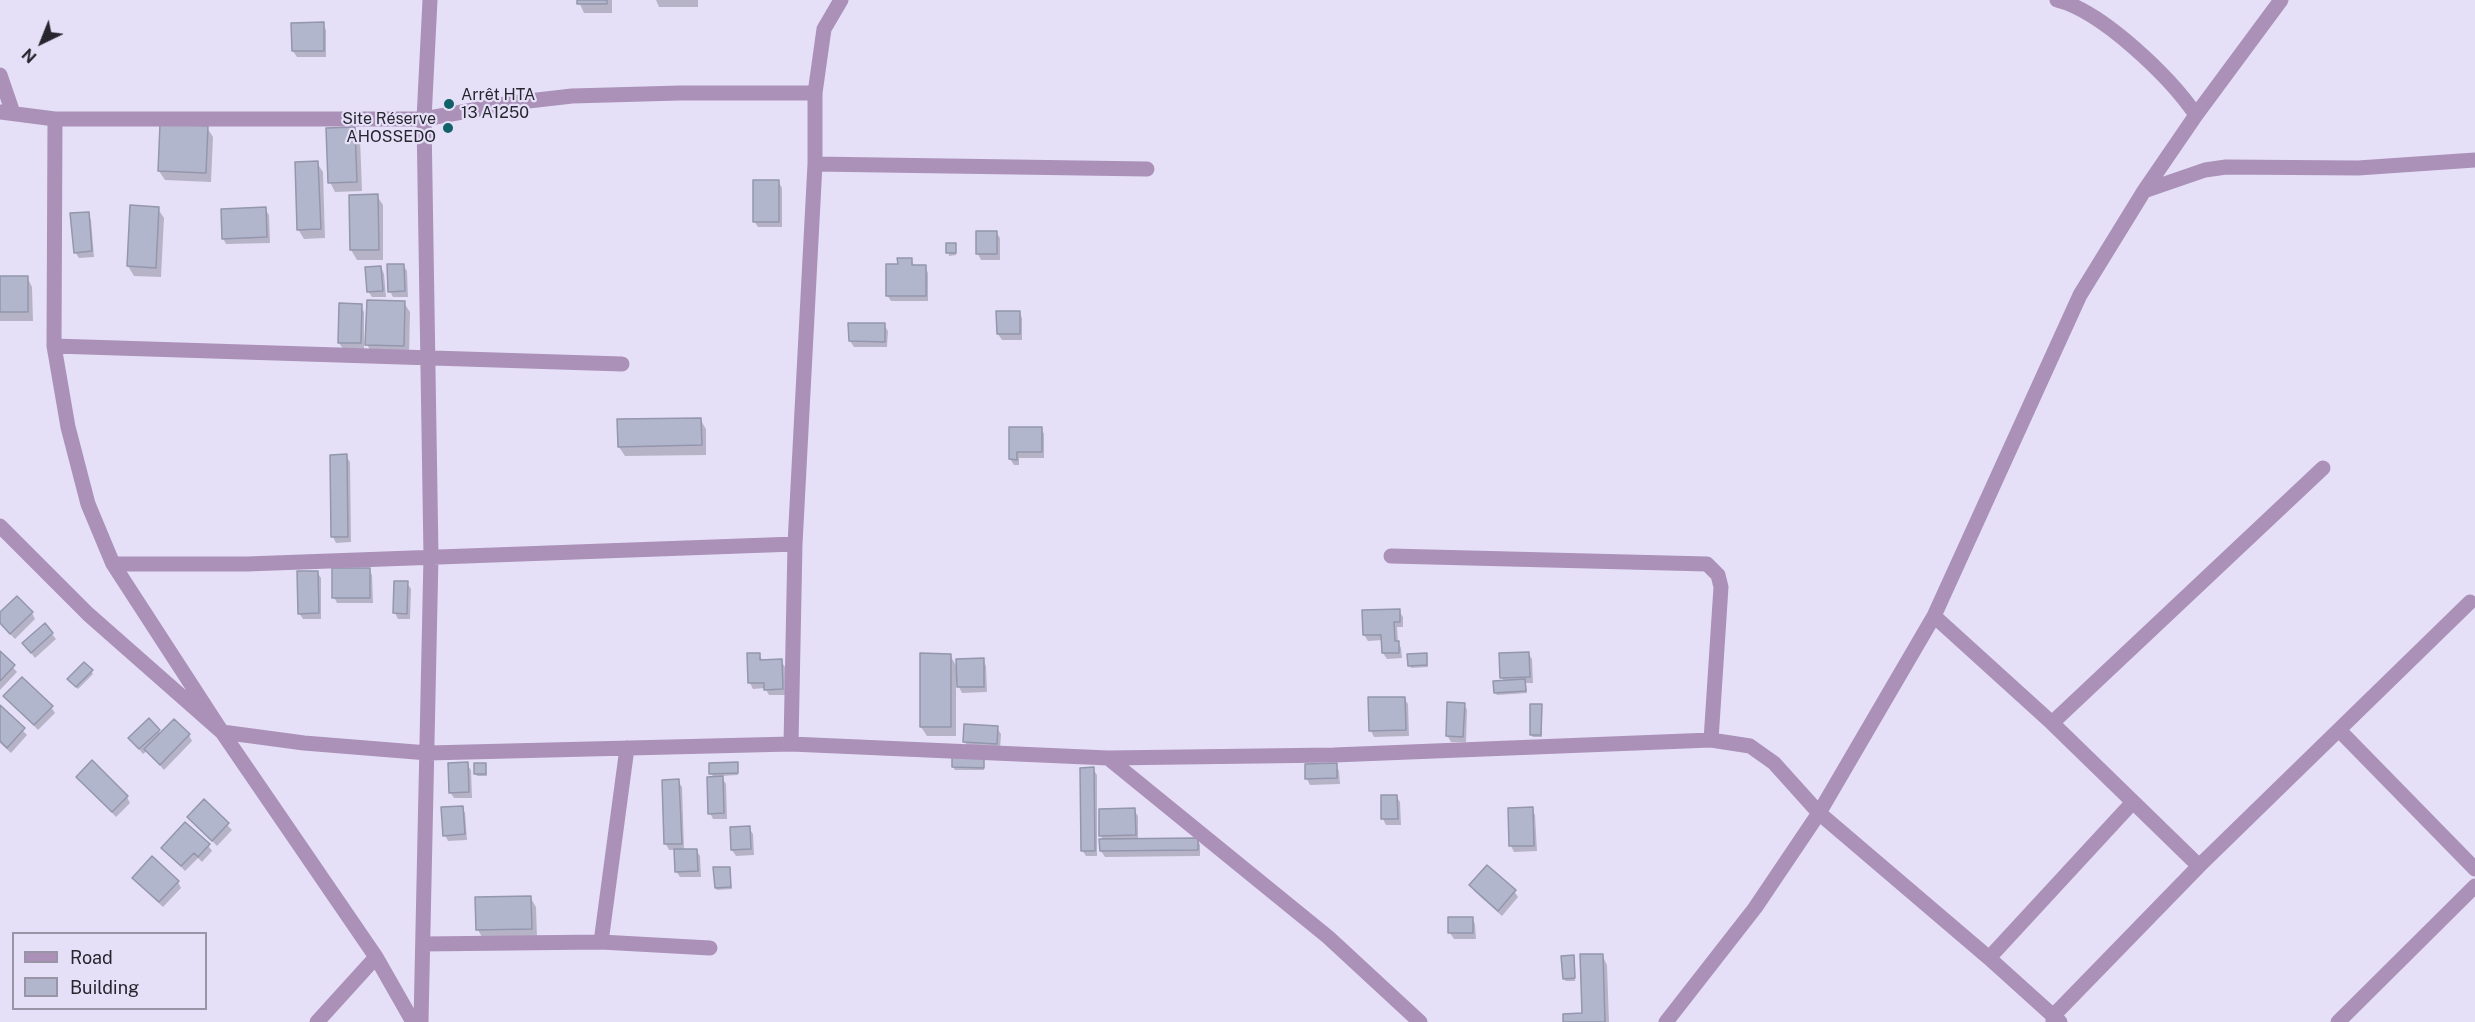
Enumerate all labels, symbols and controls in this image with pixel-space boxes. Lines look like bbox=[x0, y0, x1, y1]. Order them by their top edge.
north arrow bbox=[12, 12, 72, 72]
text: N bbox=[18, 44, 40, 67]
place label: Arrêt HTA 13 A1250 bbox=[461, 85, 535, 123]
marker: Arrêt HTA 13 A1250 bbox=[442, 97, 456, 111]
place label: Site Réserve AHOSSEDO bbox=[342, 109, 436, 147]
marker: Site Réserve AHOSSEDO bbox=[441, 121, 455, 135]
legend bbox=[12, 932, 207, 1010]
text: Road bbox=[70, 947, 113, 968]
text: Building bbox=[70, 977, 139, 998]

